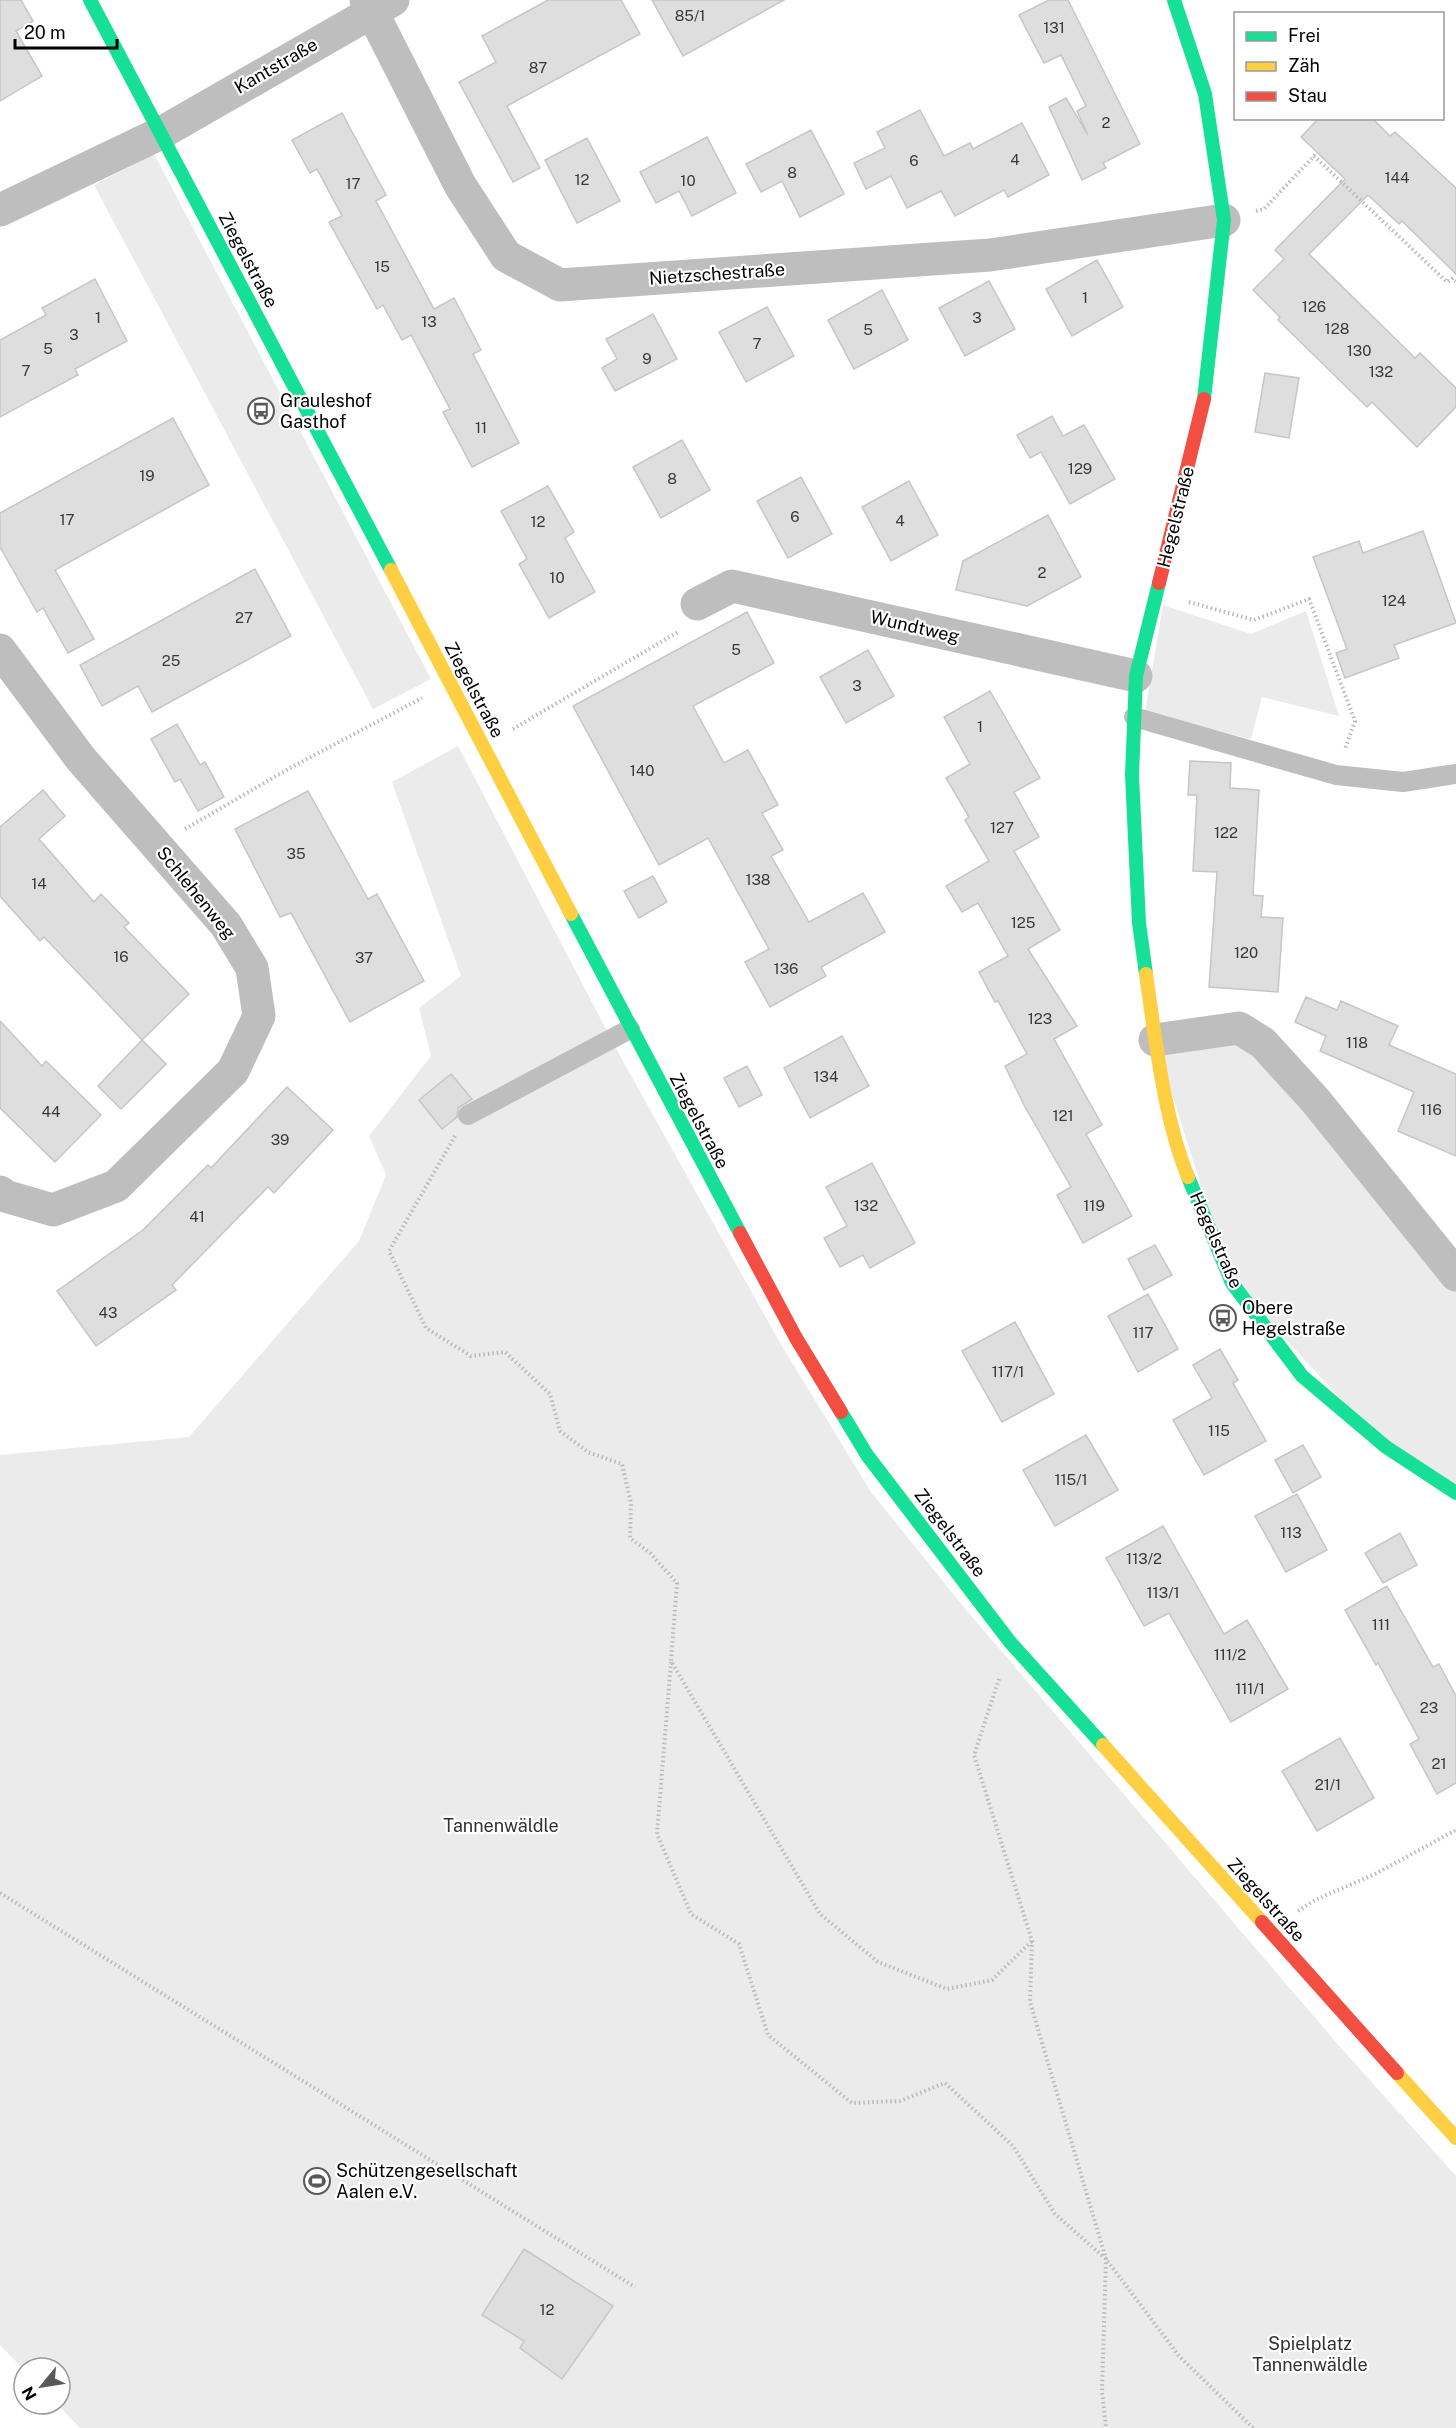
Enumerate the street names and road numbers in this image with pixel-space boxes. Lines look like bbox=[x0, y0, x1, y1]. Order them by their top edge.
street label: Kantstraße bbox=[230, 33, 321, 98]
street label: Ziegelstraße bbox=[214, 208, 282, 311]
street label: Nietzschestraße bbox=[648, 258, 786, 289]
street label: Hegelstraße bbox=[1153, 464, 1198, 570]
street label: Wundtweg bbox=[868, 606, 962, 647]
street label: Ziegelstraße bbox=[440, 638, 508, 741]
street label: Schlehenweg bbox=[153, 842, 240, 943]
street label: Ziegelstraße bbox=[665, 1069, 733, 1172]
street label: Hegelstraße bbox=[1186, 1188, 1247, 1291]
street label: Ziegelstraße bbox=[910, 1484, 991, 1581]
street label: Ziegelstraße bbox=[1223, 1853, 1309, 1946]

